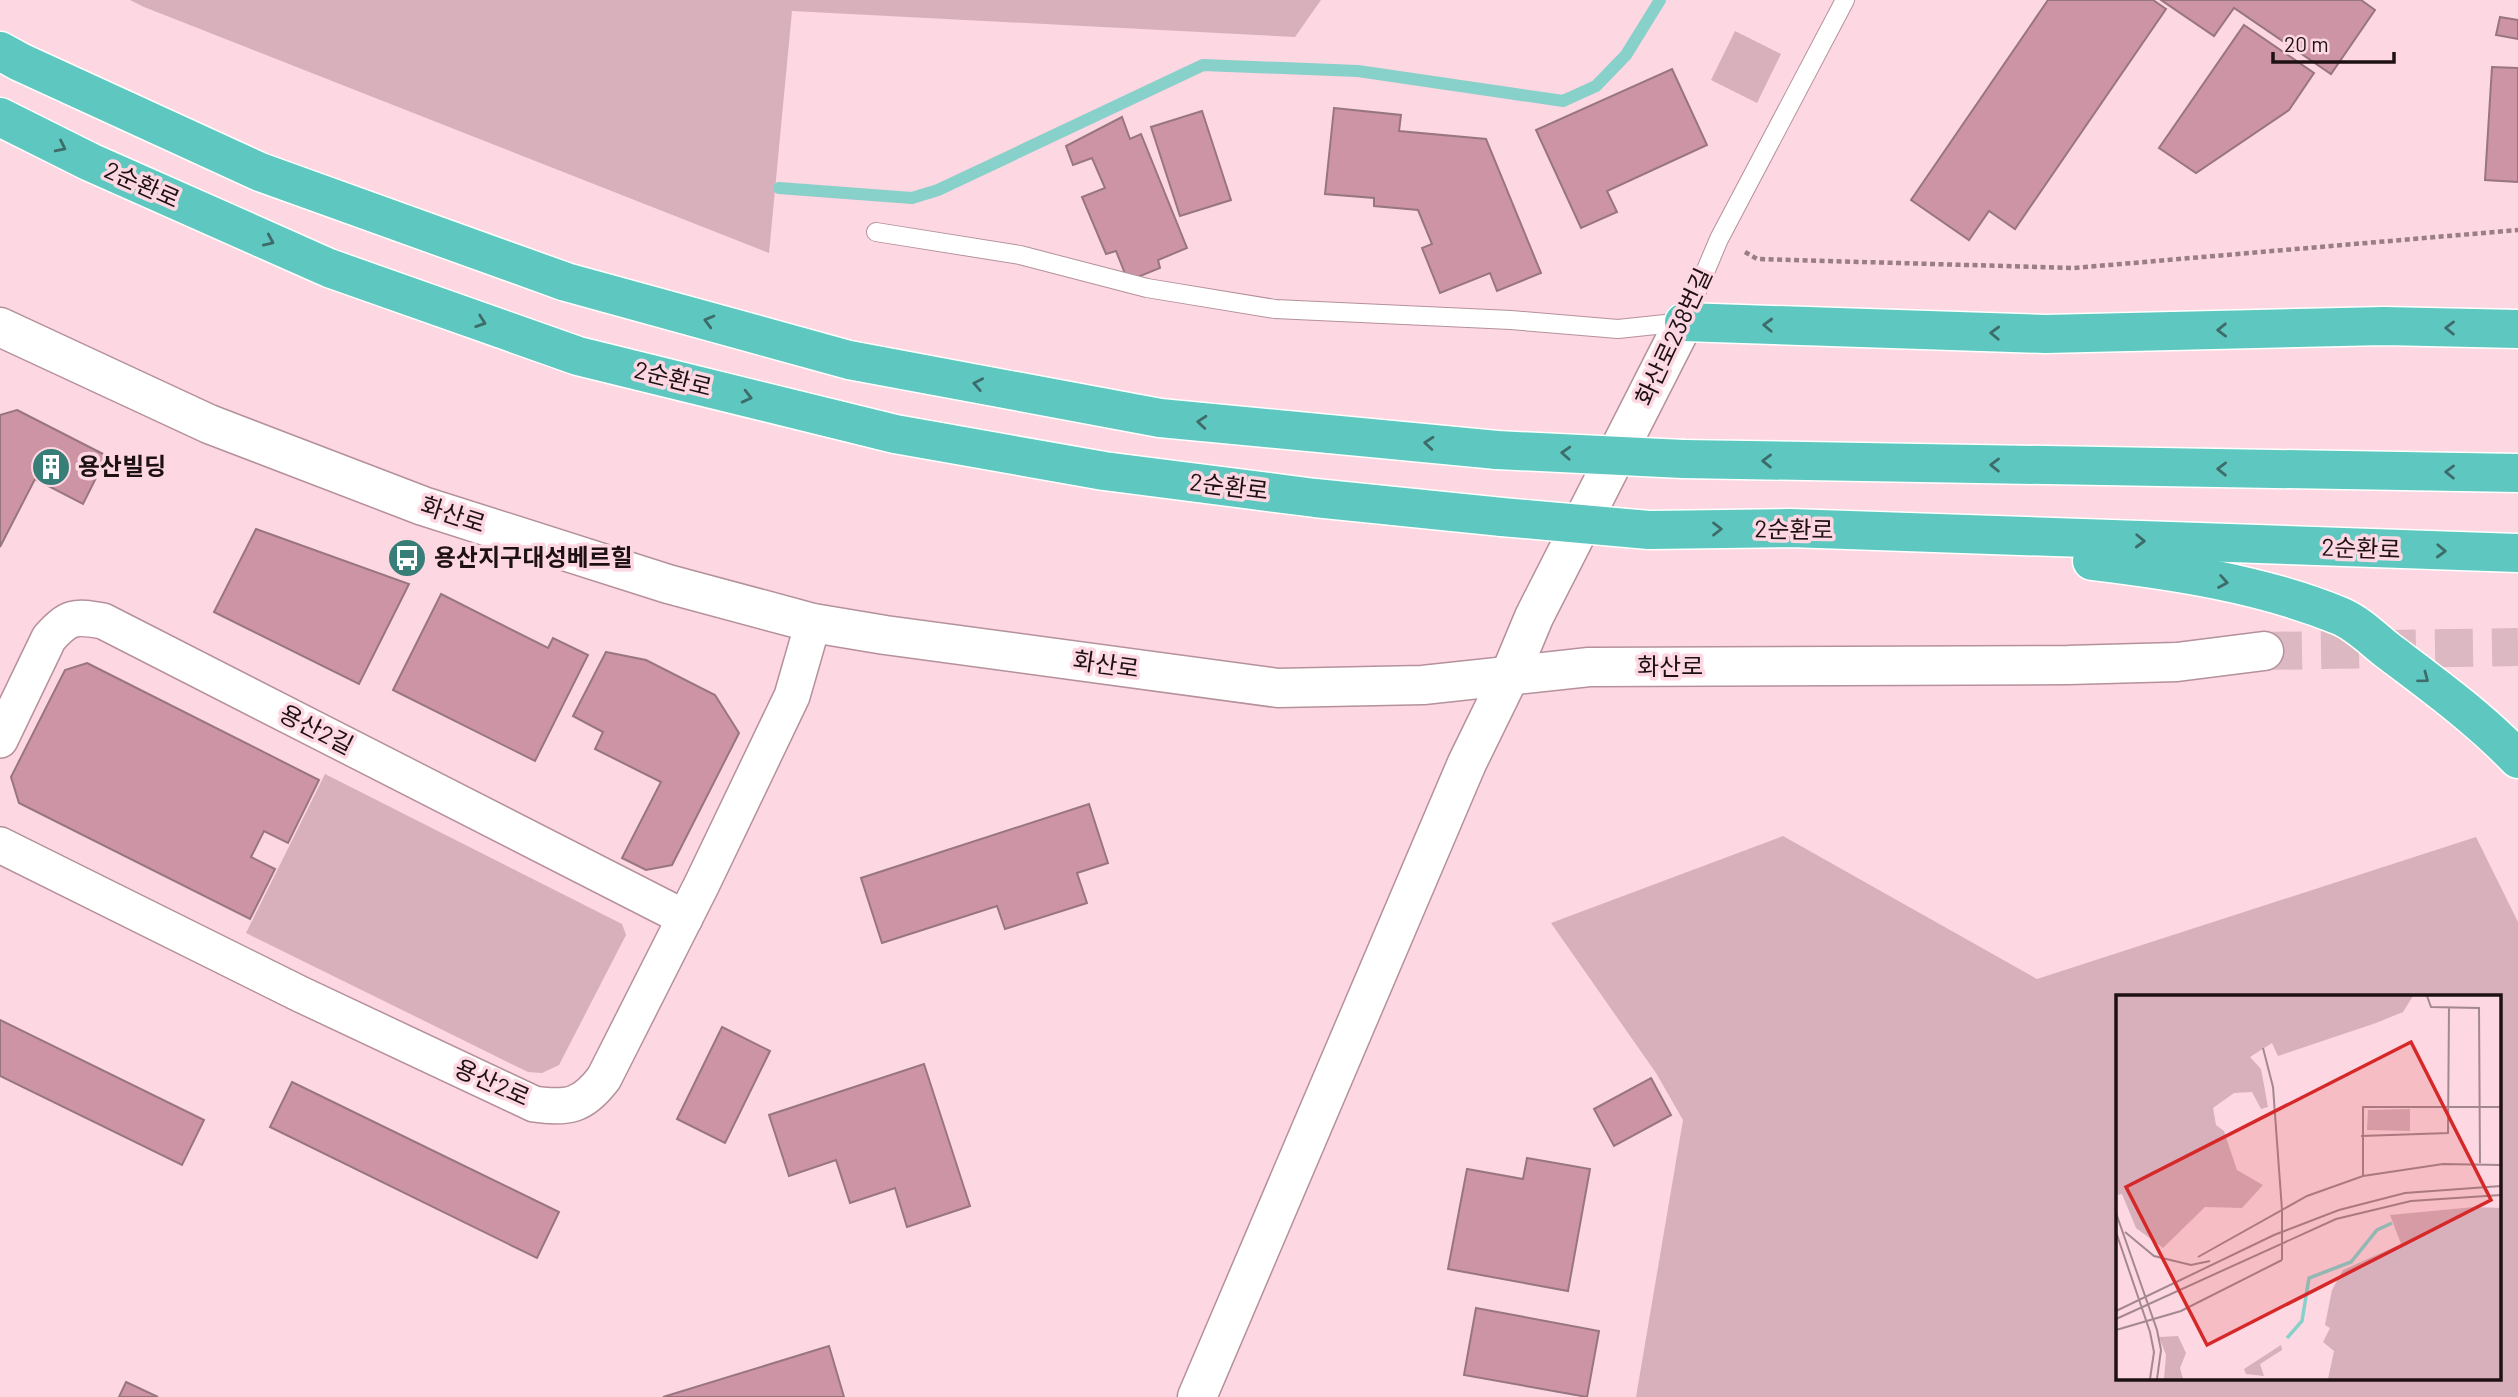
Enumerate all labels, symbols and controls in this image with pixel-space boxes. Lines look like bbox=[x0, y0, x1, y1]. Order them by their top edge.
scale bar bbox=[2273, 21, 2394, 65]
text: 20 m bbox=[2284, 31, 2329, 56]
one-way arrow bbox=[54, 139, 66, 153]
street label: 2순환로 bbox=[101, 154, 185, 213]
one-way arrow bbox=[261, 233, 274, 247]
street label: 화산로238번길 bbox=[1628, 263, 1717, 410]
one-way arrow bbox=[475, 314, 487, 328]
one-way arrow bbox=[703, 315, 715, 329]
one-way arrow bbox=[1762, 317, 1773, 332]
one-way arrow bbox=[2444, 320, 2455, 335]
one-way arrow bbox=[2217, 322, 2227, 338]
one-way arrow bbox=[1989, 325, 2000, 340]
street label: 2순환로 bbox=[631, 354, 715, 401]
one-way arrow bbox=[972, 377, 984, 392]
one-way arrow bbox=[741, 389, 753, 403]
one-way arrow bbox=[1196, 414, 1208, 429]
one-way arrow bbox=[1423, 436, 1434, 451]
building icon: 용산빌딩 bbox=[30, 446, 72, 488]
one-way arrow bbox=[1560, 446, 1571, 461]
place label: 용산빌딩 bbox=[78, 451, 166, 480]
one-way arrow bbox=[1762, 453, 1772, 469]
one-way arrow bbox=[1989, 457, 2000, 473]
one-way arrow bbox=[2217, 461, 2228, 476]
one-way arrow bbox=[2444, 465, 2455, 480]
street label: 2순환로 bbox=[1188, 466, 1270, 505]
street label: 화산로 bbox=[417, 490, 489, 538]
street label: 2순환로 bbox=[1754, 513, 1834, 544]
one-way arrow bbox=[1712, 521, 1723, 537]
street label: 2순환로 bbox=[2321, 532, 2401, 563]
one-way arrow bbox=[2135, 533, 2146, 548]
bus stop icon: 용산지구대성베르힐 bbox=[386, 537, 428, 579]
place label: 용산지구대성베르힐 bbox=[434, 542, 633, 571]
one-way arrow bbox=[2436, 544, 2447, 559]
one-way arrow bbox=[2217, 574, 2229, 589]
street label: 화산로 bbox=[1071, 645, 1141, 682]
street label: 화산로 bbox=[1637, 651, 1703, 680]
one-way arrow bbox=[2417, 670, 2429, 683]
street label: 용산2길 bbox=[275, 698, 359, 760]
inset map bbox=[2116, 995, 2500, 1380]
street label: 용산2로 bbox=[451, 1052, 535, 1111]

